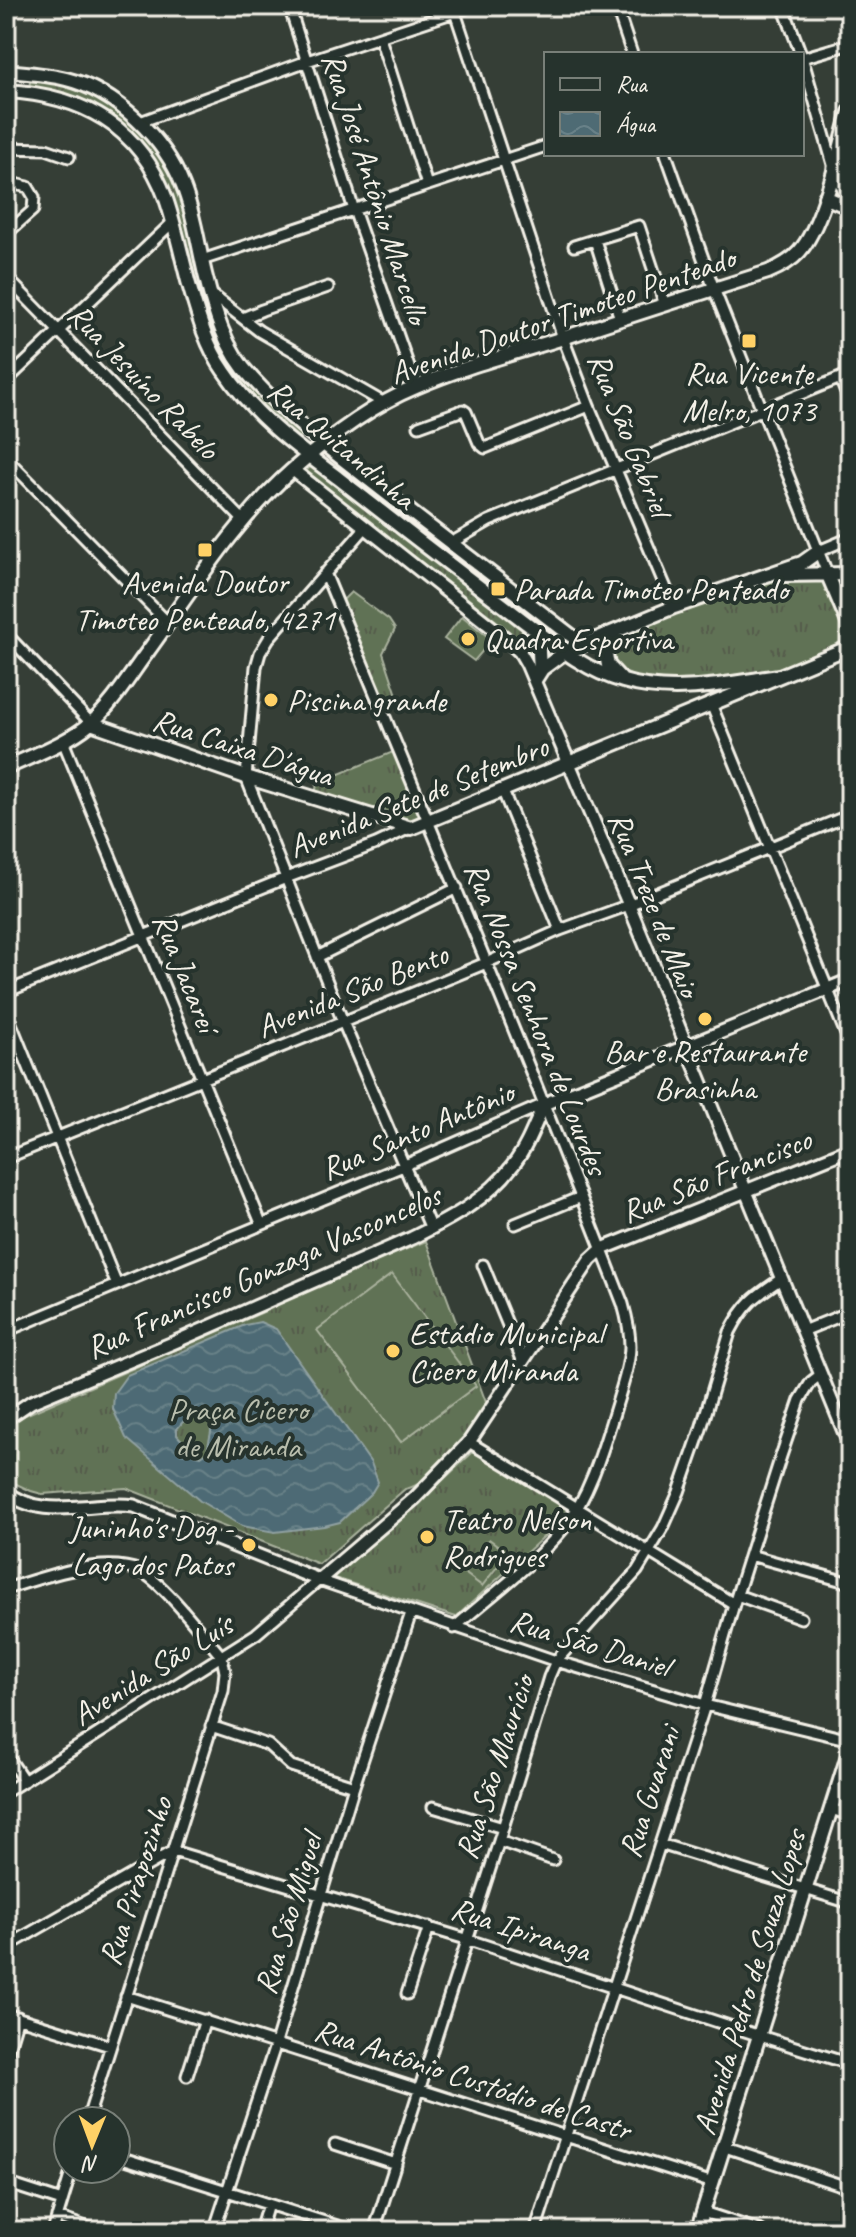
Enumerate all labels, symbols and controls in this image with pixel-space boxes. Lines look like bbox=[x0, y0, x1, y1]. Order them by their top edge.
street label: Rua José Antônio Marcello bbox=[312, 47, 440, 332]
legend bbox=[544, 52, 804, 156]
text: Rua bbox=[616, 69, 648, 99]
text: Água bbox=[616, 109, 656, 139]
street label: Avenida Doutor Timoteo Penteado bbox=[384, 236, 744, 394]
street label: Rua Jesuíno Rabelo bbox=[59, 295, 230, 469]
marker: Rua Vicente Melro, 1073 bbox=[740, 332, 758, 350]
street label: Rua São Gabriel bbox=[578, 346, 683, 527]
place label: Rua Vicente Melro, 1073 bbox=[682, 353, 818, 431]
street label: Rua Quitandinha bbox=[259, 370, 426, 520]
marker: Avenida Doutor Timoteo Penteado, 4271 bbox=[196, 541, 214, 559]
place label: Avenida Doutor Timoteo Penteado, 4271 bbox=[75, 562, 337, 640]
place label: Parada Timoteo Penteado bbox=[514, 569, 791, 610]
marker: Parada Timoteo Penteado bbox=[489, 580, 507, 598]
place label: Quadra Esportiva bbox=[484, 619, 676, 660]
marker: Quadra Esportiva bbox=[459, 630, 477, 648]
place label: Piscina grande bbox=[287, 680, 448, 721]
marker: Piscina grande bbox=[262, 691, 280, 709]
street label: Rua Caixa D'água bbox=[148, 699, 340, 797]
street label: Avenida Sete de Setembro bbox=[282, 725, 556, 867]
street label: Rua Treze de Maio bbox=[599, 806, 712, 1006]
street label: Rua Nossa Senhora de Lourdes bbox=[455, 856, 619, 1183]
street label: Rua Jacareí bbox=[143, 907, 230, 1043]
street label: Avenida São Bento bbox=[251, 933, 455, 1047]
marker: Bar e Restaurante Brasinha bbox=[696, 1010, 714, 1028]
place label: Bar e Restaurante Brasinha bbox=[604, 1031, 808, 1109]
street label: Rua Santo Antônio bbox=[315, 1070, 523, 1189]
street label: Rua São Francisco bbox=[615, 1118, 819, 1232]
street label: Rua Francisco Gonzaga Vasconcelos bbox=[79, 1174, 449, 1368]
place label: Estádio Municipal Cícero Miranda bbox=[409, 1313, 608, 1391]
marker: Estádio Municipal Cícero Miranda bbox=[384, 1342, 402, 1360]
park label: Praça Cícero de Miranda bbox=[169, 1389, 311, 1467]
place label: Teatro Nelson Rodrigues bbox=[443, 1499, 592, 1577]
place label: Juninho's Dog - Lago dos Patos bbox=[67, 1507, 235, 1585]
marker: Teatro Nelson Rodrigues bbox=[418, 1528, 436, 1546]
marker: Juninho's Dog - Lago dos Patos bbox=[240, 1536, 258, 1554]
street label: Rua São Daniel bbox=[505, 1600, 680, 1689]
street label: Avenida São Luís bbox=[64, 1602, 243, 1735]
street label: Rua São Maurício bbox=[445, 1666, 545, 1864]
street label: Rua Guarani bbox=[609, 1718, 691, 1863]
street label: Rua Pirapozinho bbox=[89, 1790, 182, 1971]
street label: Avenida Pedro de Souza Lopes bbox=[684, 1822, 816, 2140]
street label: Rua São Miguel bbox=[245, 1824, 334, 1999]
street label: Rua Ipiranga bbox=[446, 1888, 598, 1972]
street label: Rua Antônio Custódio de Castr bbox=[309, 2009, 639, 2151]
north arrow bbox=[52, 2105, 132, 2185]
text: N bbox=[81, 2150, 99, 2178]

